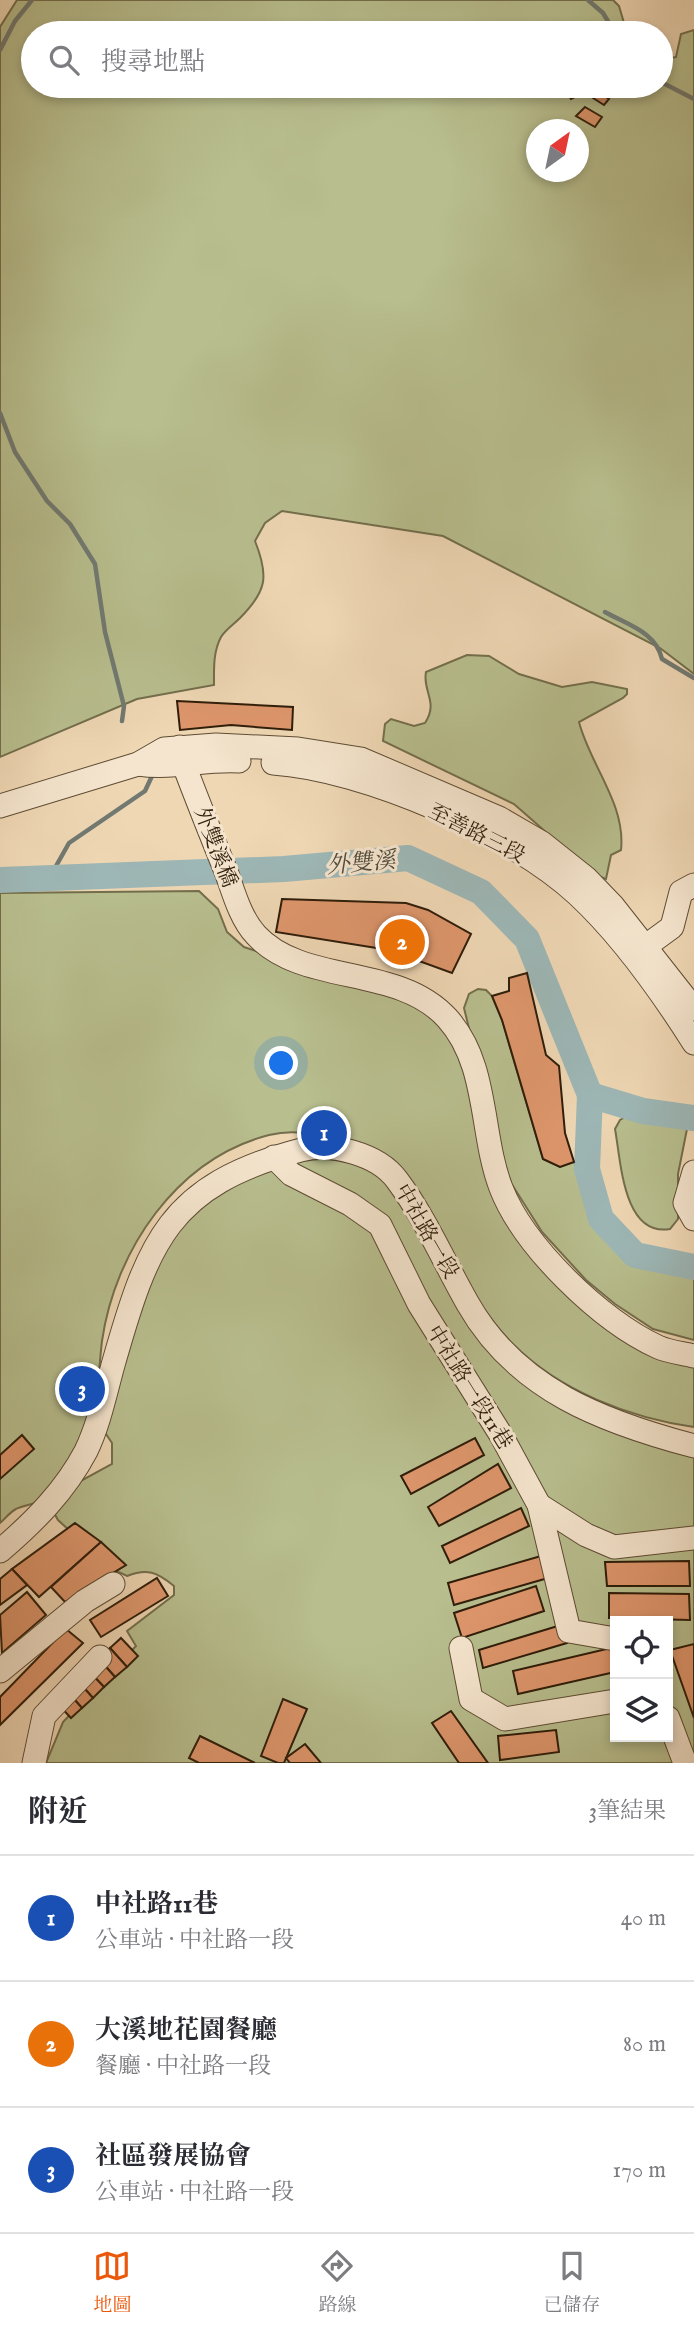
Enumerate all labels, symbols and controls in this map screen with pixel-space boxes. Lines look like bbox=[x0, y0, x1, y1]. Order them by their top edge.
search box bbox=[21, 21, 673, 98]
icon: search bbox=[45, 41, 83, 79]
text: 搜尋地點 bbox=[101, 46, 205, 79]
north arrow bbox=[526, 119, 589, 182]
street label: 至善路三段 bbox=[423, 798, 529, 870]
street label: 外雙溪橋 bbox=[187, 803, 242, 892]
water label: 外雙溪 bbox=[325, 846, 400, 881]
pin: 2 bbox=[379, 916, 425, 968]
your location bbox=[264, 1046, 298, 1080]
pin: 1 bbox=[301, 1107, 347, 1159]
street label: 中社路一段 bbox=[388, 1180, 464, 1284]
street label: 中社路一段11巷 bbox=[420, 1321, 518, 1455]
pin: 3 bbox=[59, 1363, 105, 1415]
map controls bbox=[610, 1616, 673, 1742]
button: locate bbox=[610, 1616, 673, 1679]
button: layers bbox=[610, 1679, 673, 1742]
text: 附近 bbox=[28, 1794, 88, 1832]
text: 3筆結果 bbox=[588, 1797, 666, 1826]
text: 中社路11巷 bbox=[95, 1888, 218, 1921]
text: 1 bbox=[47, 1904, 55, 1933]
text: 40 m bbox=[621, 1904, 666, 1933]
text: 公車站 · 中社路一段 bbox=[95, 1926, 294, 1955]
text: 大溪地花園餐廳 bbox=[95, 2014, 277, 2047]
text: 2 bbox=[46, 2030, 56, 2059]
text: 80 m bbox=[623, 2030, 666, 2059]
text: 餐廳 · 中社路一段 bbox=[95, 2052, 271, 2081]
text: 社區發展協會 bbox=[95, 2140, 251, 2173]
text: 3 bbox=[47, 2156, 55, 2185]
text: 170 m bbox=[613, 2156, 666, 2185]
text: 公車站 · 中社路一段 bbox=[95, 2178, 294, 2207]
tab: 地圖 bbox=[93, 2247, 132, 2318]
tab: 路線 bbox=[318, 2247, 357, 2318]
tab: 已儲存 bbox=[543, 2247, 601, 2318]

